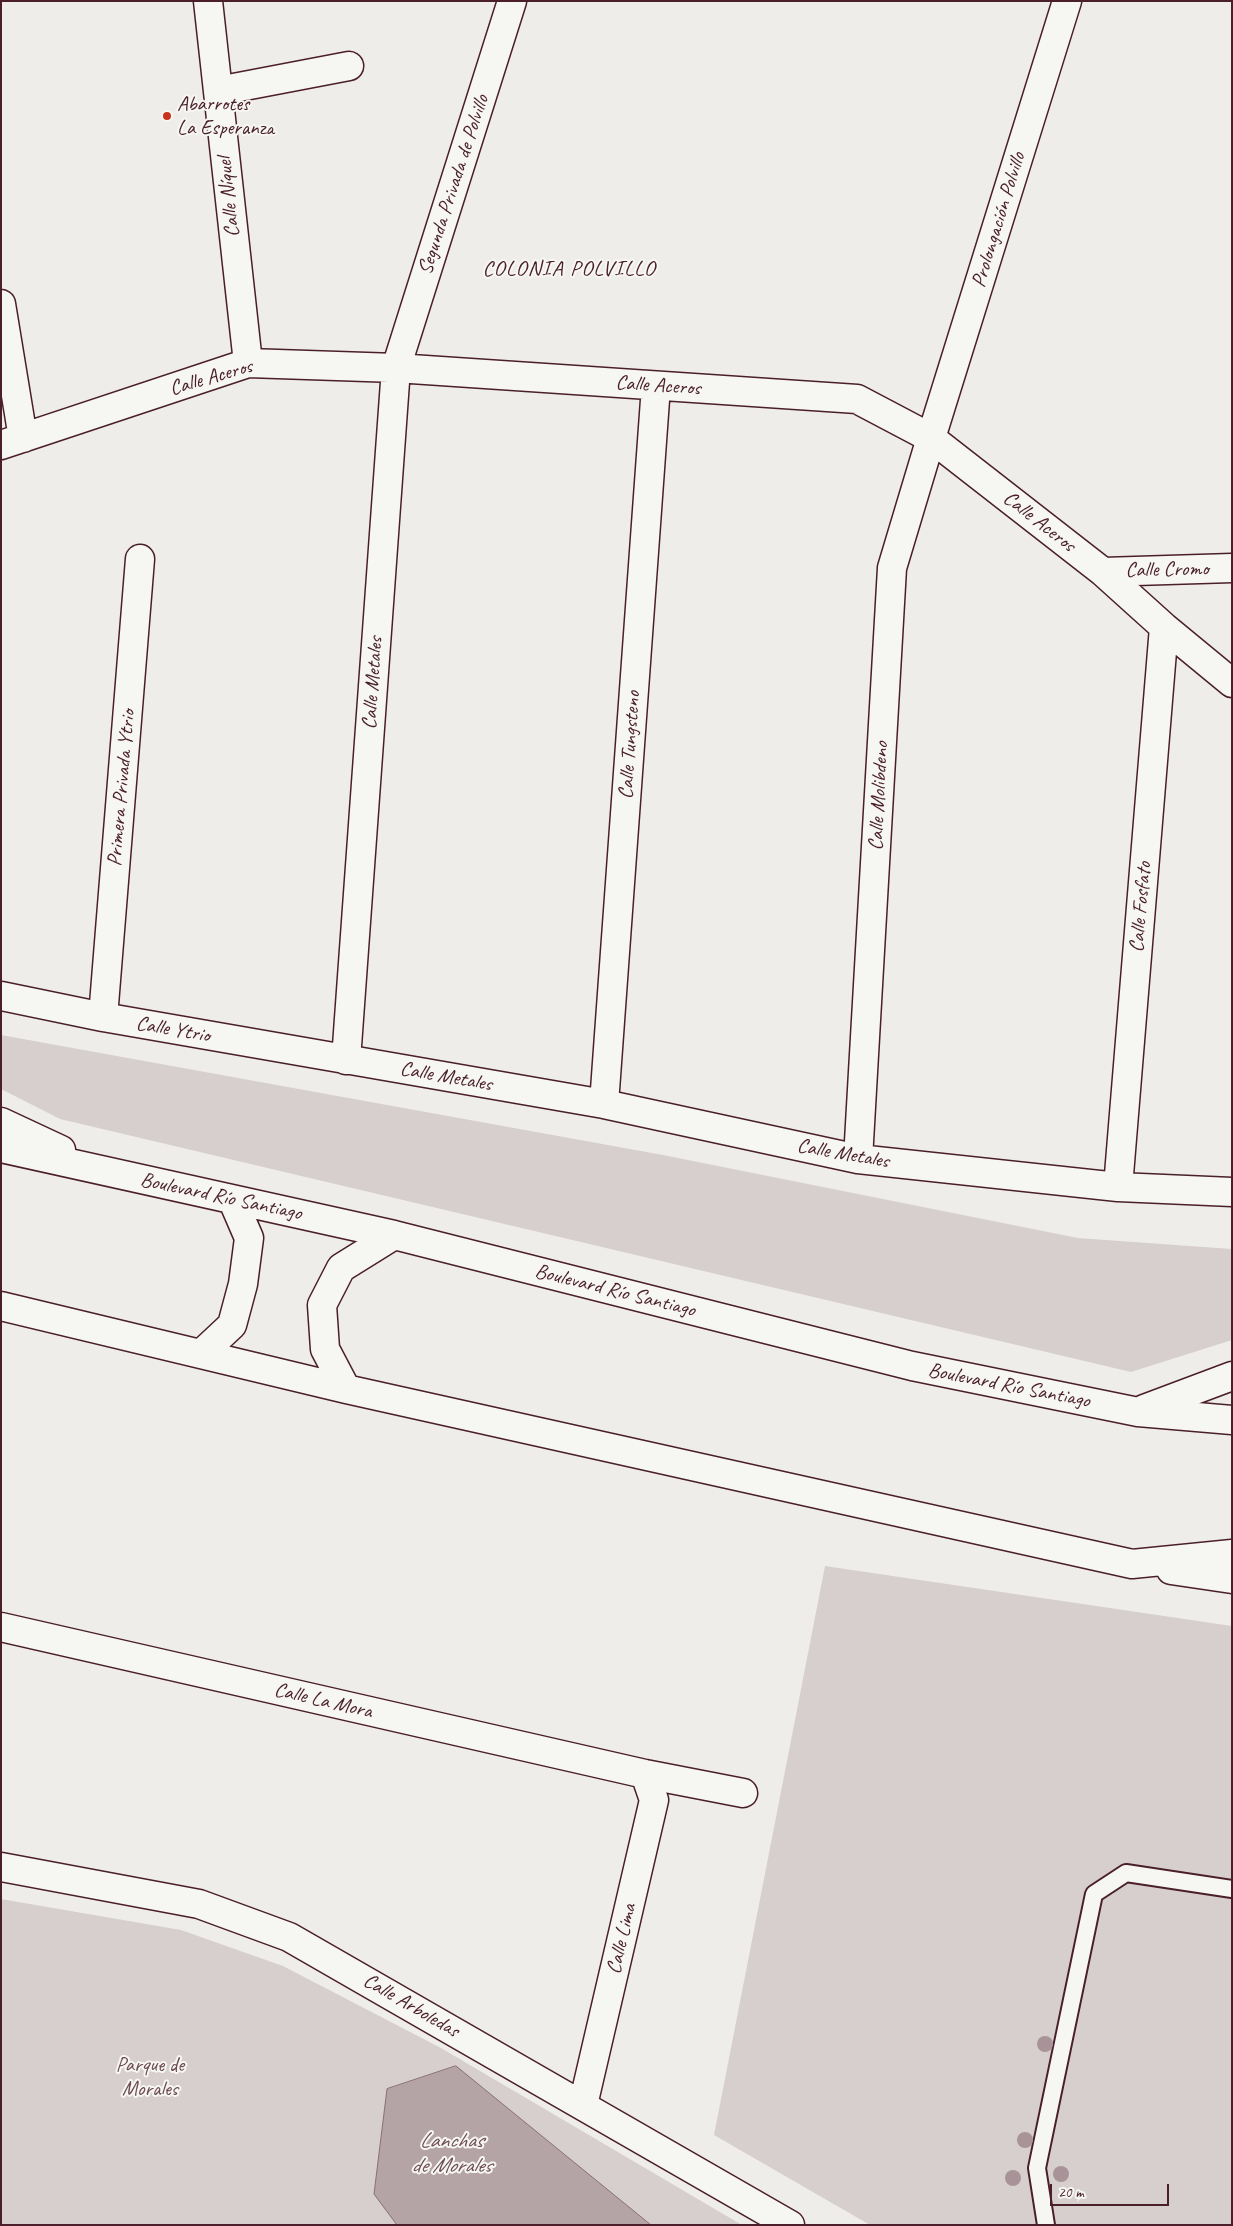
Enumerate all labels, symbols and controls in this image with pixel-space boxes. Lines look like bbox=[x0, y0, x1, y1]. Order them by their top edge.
place label: Abarrotes La Esperanza bbox=[177, 91, 274, 141]
street label: Segunda Privada de Polvillo bbox=[413, 92, 495, 278]
marker: Abarrotes La Esperanza bbox=[161, 110, 173, 122]
street label: Prolongación Polvillo bbox=[966, 149, 1032, 291]
street label: Calle Níquel bbox=[212, 156, 246, 238]
district label: COLONIA POLVILLO bbox=[481, 256, 657, 282]
street label: Calle Aceros bbox=[167, 354, 255, 402]
street label: Calle Aceros bbox=[615, 370, 701, 402]
street label: Calle Aceros bbox=[998, 486, 1080, 558]
street label: Calle Cromo bbox=[1125, 557, 1209, 583]
street label: Calle Metales bbox=[357, 636, 389, 730]
street label: Calle Tungsteno bbox=[614, 690, 646, 800]
street label: Primera Privada Ytrio bbox=[103, 709, 141, 867]
street label: Calle Molibdeno bbox=[864, 741, 894, 851]
street label: Calle Fosfato bbox=[1124, 861, 1158, 953]
street label: Calle Ytrio bbox=[134, 1011, 212, 1049]
street label: Calle Metales bbox=[398, 1057, 494, 1097]
street label: Calle Metales bbox=[795, 1134, 891, 1174]
street label: Boulevard Río Santiago bbox=[138, 1168, 304, 1226]
street label: Boulevard Río Santiago bbox=[532, 1259, 698, 1323]
street label: Boulevard Río Santiago bbox=[926, 1358, 1092, 1414]
street label: Calle La Mora bbox=[272, 1677, 374, 1725]
street label: Calle Lima bbox=[602, 1901, 642, 1977]
street label: Calle Arboledas bbox=[358, 1968, 464, 2044]
park label: Parque de Morales bbox=[116, 2052, 184, 2102]
water label: Lanchas de Morales bbox=[411, 2128, 491, 2180]
scale bar bbox=[1053, 2174, 1172, 2206]
text: 20 m bbox=[1058, 2183, 1084, 2202]

